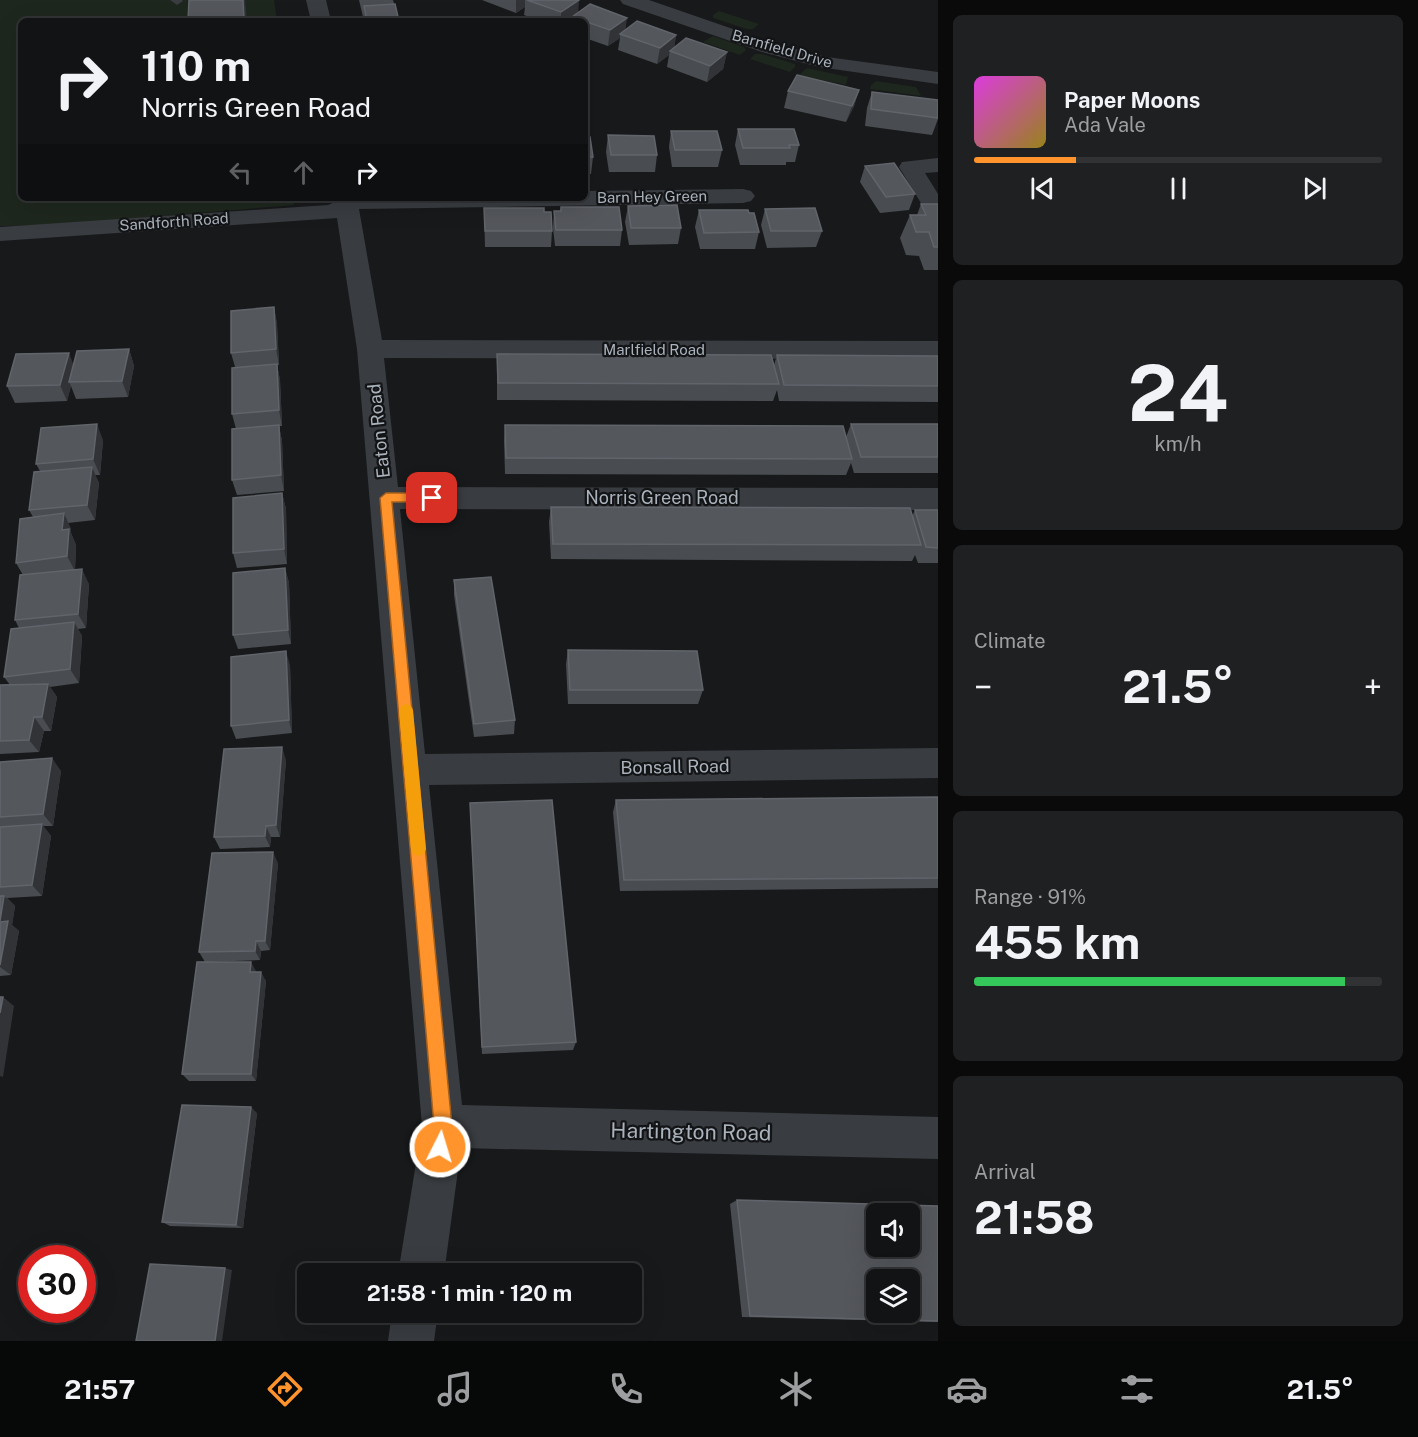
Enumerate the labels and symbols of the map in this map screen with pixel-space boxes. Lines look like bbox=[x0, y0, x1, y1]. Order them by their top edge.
street label: Barnfield Drive bbox=[730, 26, 834, 71]
street label: Barn Hey Green bbox=[597, 187, 707, 206]
street label: Sandforth Road bbox=[119, 209, 229, 234]
street label: Marlfield Road bbox=[603, 341, 705, 358]
street label: Eaton Road bbox=[363, 383, 394, 479]
pin bbox=[406, 472, 457, 523]
street label: Norris Green Road bbox=[585, 487, 739, 508]
street label: Bonsall Road bbox=[620, 755, 730, 778]
position arrow bbox=[408, 1115, 472, 1179]
street label: Hartington Road bbox=[610, 1118, 772, 1145]
speed limit sign: 30 bbox=[18, 1245, 96, 1323]

